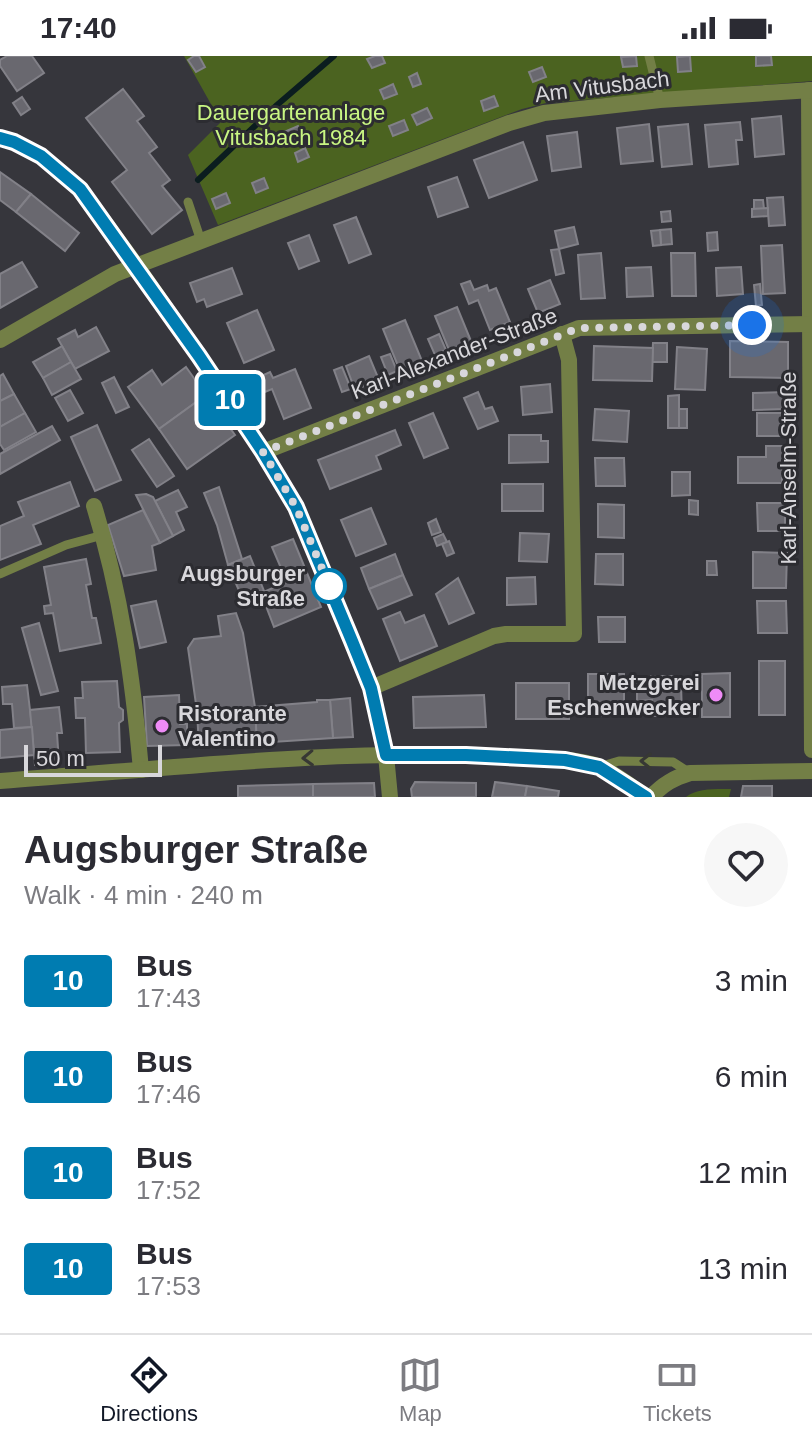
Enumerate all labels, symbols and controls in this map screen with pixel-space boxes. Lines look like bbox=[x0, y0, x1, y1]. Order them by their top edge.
text: 17:40 bbox=[40, 11, 117, 44]
street label: Am Vitusbach bbox=[533, 66, 671, 107]
park label: Dauergartenanlage Vitusbach 1984 bbox=[197, 100, 385, 150]
street label: Karl-Alexander-Straße bbox=[348, 303, 561, 404]
your location bbox=[732, 305, 772, 345]
street label: Karl-Anselm-Straße bbox=[776, 371, 801, 565]
line badge: 10 bbox=[194, 374, 266, 426]
text: 10 bbox=[214, 384, 246, 415]
place label: Augsburger Straße bbox=[180, 561, 305, 611]
marker: Augsburger Straße bbox=[312, 569, 346, 603]
place label: Metzgerei Eschenwecker bbox=[547, 670, 700, 720]
marker: Metzgerei Eschenwecker bbox=[707, 686, 725, 704]
place label: Ristorante Valentino bbox=[178, 701, 287, 751]
marker: Ristorante Valentino bbox=[153, 717, 171, 735]
scale bar bbox=[24, 741, 162, 777]
text: 50 m bbox=[36, 746, 85, 771]
one-way arrow bbox=[301, 749, 314, 766]
one-way arrow bbox=[639, 753, 652, 770]
button: heart bbox=[704, 823, 788, 907]
text: Augsburger Straße bbox=[24, 829, 368, 871]
text: Walk · 4 min · 240 m bbox=[24, 880, 263, 910]
text: Bus bbox=[136, 949, 193, 982]
text: 3 min bbox=[715, 964, 788, 997]
text: 10 bbox=[52, 965, 84, 996]
text: 17:43 bbox=[136, 983, 201, 1013]
text: Bus bbox=[136, 1045, 193, 1078]
text: 6 min bbox=[715, 1060, 788, 1093]
text: 10 bbox=[52, 1061, 84, 1092]
text: 17:46 bbox=[136, 1079, 201, 1109]
text: Bus bbox=[136, 1141, 193, 1174]
text: 12 min bbox=[698, 1156, 788, 1189]
text: 10 bbox=[52, 1157, 84, 1188]
text: 17:52 bbox=[136, 1175, 201, 1205]
text: Bus bbox=[136, 1237, 193, 1270]
text: 13 min bbox=[698, 1252, 788, 1285]
text: 10 bbox=[52, 1253, 84, 1284]
text: 17:53 bbox=[136, 1271, 201, 1301]
tab: Directions bbox=[100, 1353, 198, 1427]
tab: Map bbox=[398, 1353, 442, 1427]
tab: Tickets bbox=[643, 1353, 712, 1427]

